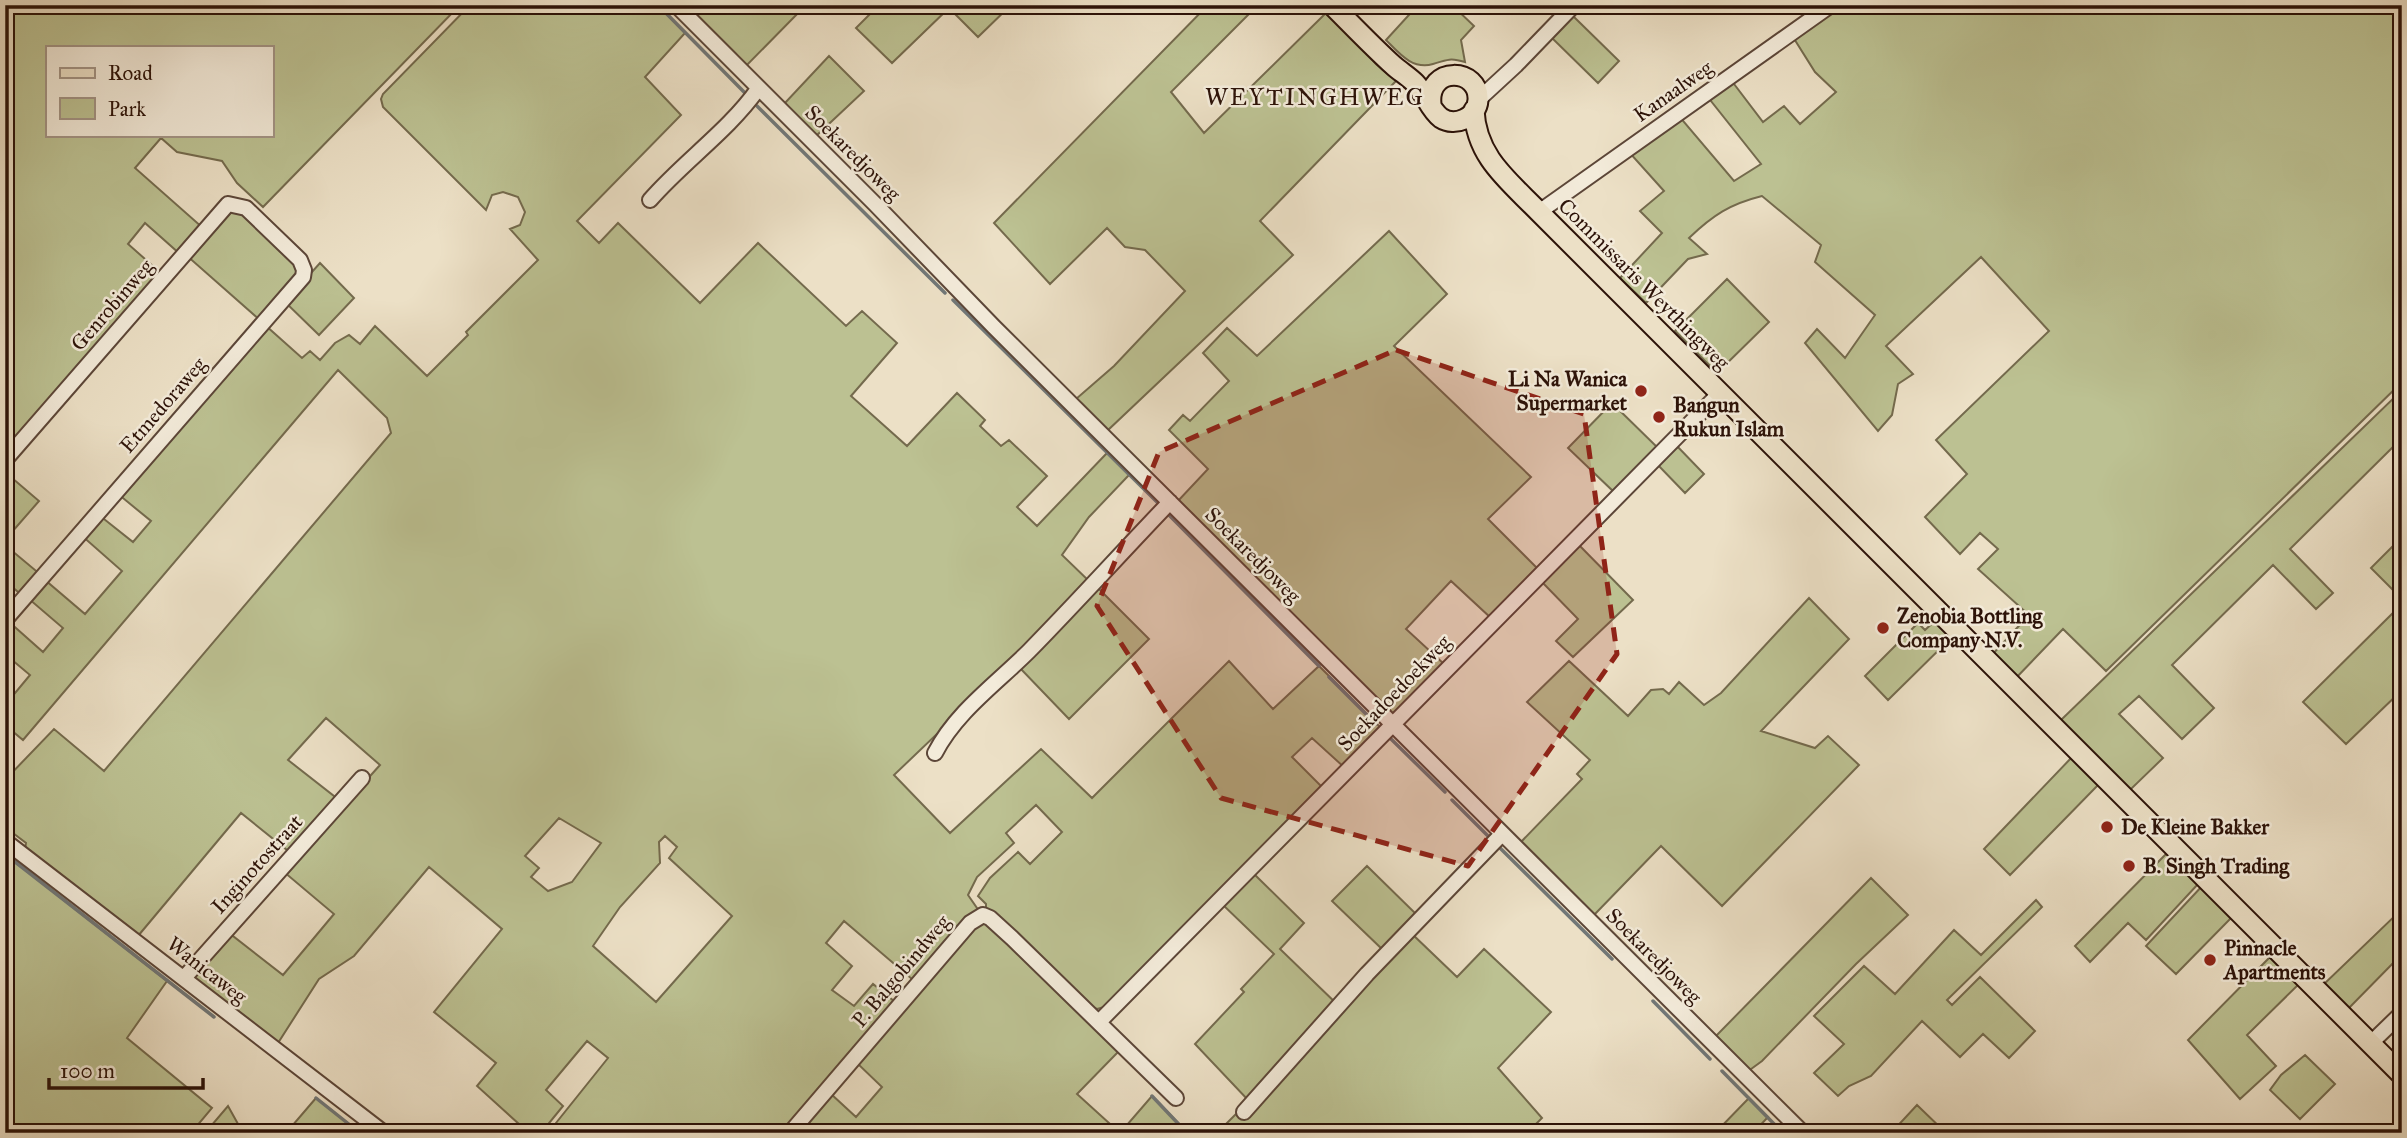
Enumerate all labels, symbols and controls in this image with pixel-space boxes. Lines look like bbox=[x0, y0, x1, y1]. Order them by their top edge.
legend bbox=[46, 46, 273, 136]
street label: Kanaalweg bbox=[1628, 54, 1718, 128]
text: Road bbox=[108, 60, 153, 86]
district label: WEYTINGHWEG bbox=[1205, 82, 1425, 112]
text: Park bbox=[108, 96, 146, 122]
street label: Soekaredjoweg bbox=[800, 100, 907, 207]
street label: Commissaris Weythingweg bbox=[1553, 193, 1735, 375]
street label: Genrobinweg bbox=[65, 254, 159, 356]
street label: Etmedoraweg bbox=[114, 352, 212, 458]
place label: Li Na Wanica Supermarket bbox=[1508, 366, 1628, 416]
marker: Li Na Wanica Supermarket bbox=[1633, 383, 1649, 399]
place label: Bangun Rukun Islam bbox=[1673, 392, 1785, 442]
marker: Bangun Rukun Islam bbox=[1651, 409, 1667, 425]
street label: Soekaredjoweg bbox=[1200, 502, 1307, 609]
place label: Zenobia Bottling Company N.V. bbox=[1897, 603, 2044, 653]
marker: Zenobia Bottling Company N.V. bbox=[1875, 620, 1891, 636]
street label: Soekadoedoekweg bbox=[1332, 629, 1456, 757]
street label: Inginotostraat bbox=[206, 809, 309, 919]
place label: De Kleine Bakker bbox=[2121, 814, 2270, 840]
marker: De Kleine Bakker bbox=[2099, 819, 2115, 835]
place label: B. Singh Trading bbox=[2143, 853, 2290, 879]
marker: B. Singh Trading bbox=[2121, 858, 2137, 874]
street label: Soekaredjoweg bbox=[1601, 903, 1708, 1010]
street label: P. Balgobindweg bbox=[846, 909, 956, 1033]
street label: Wanicaweg bbox=[162, 931, 252, 1009]
place label: Pinnacle Apartments bbox=[2222, 935, 2326, 985]
marker: Pinnacle Apartments bbox=[2202, 952, 2218, 968]
scale bar bbox=[49, 1047, 203, 1091]
text: 100 m bbox=[60, 1058, 115, 1084]

